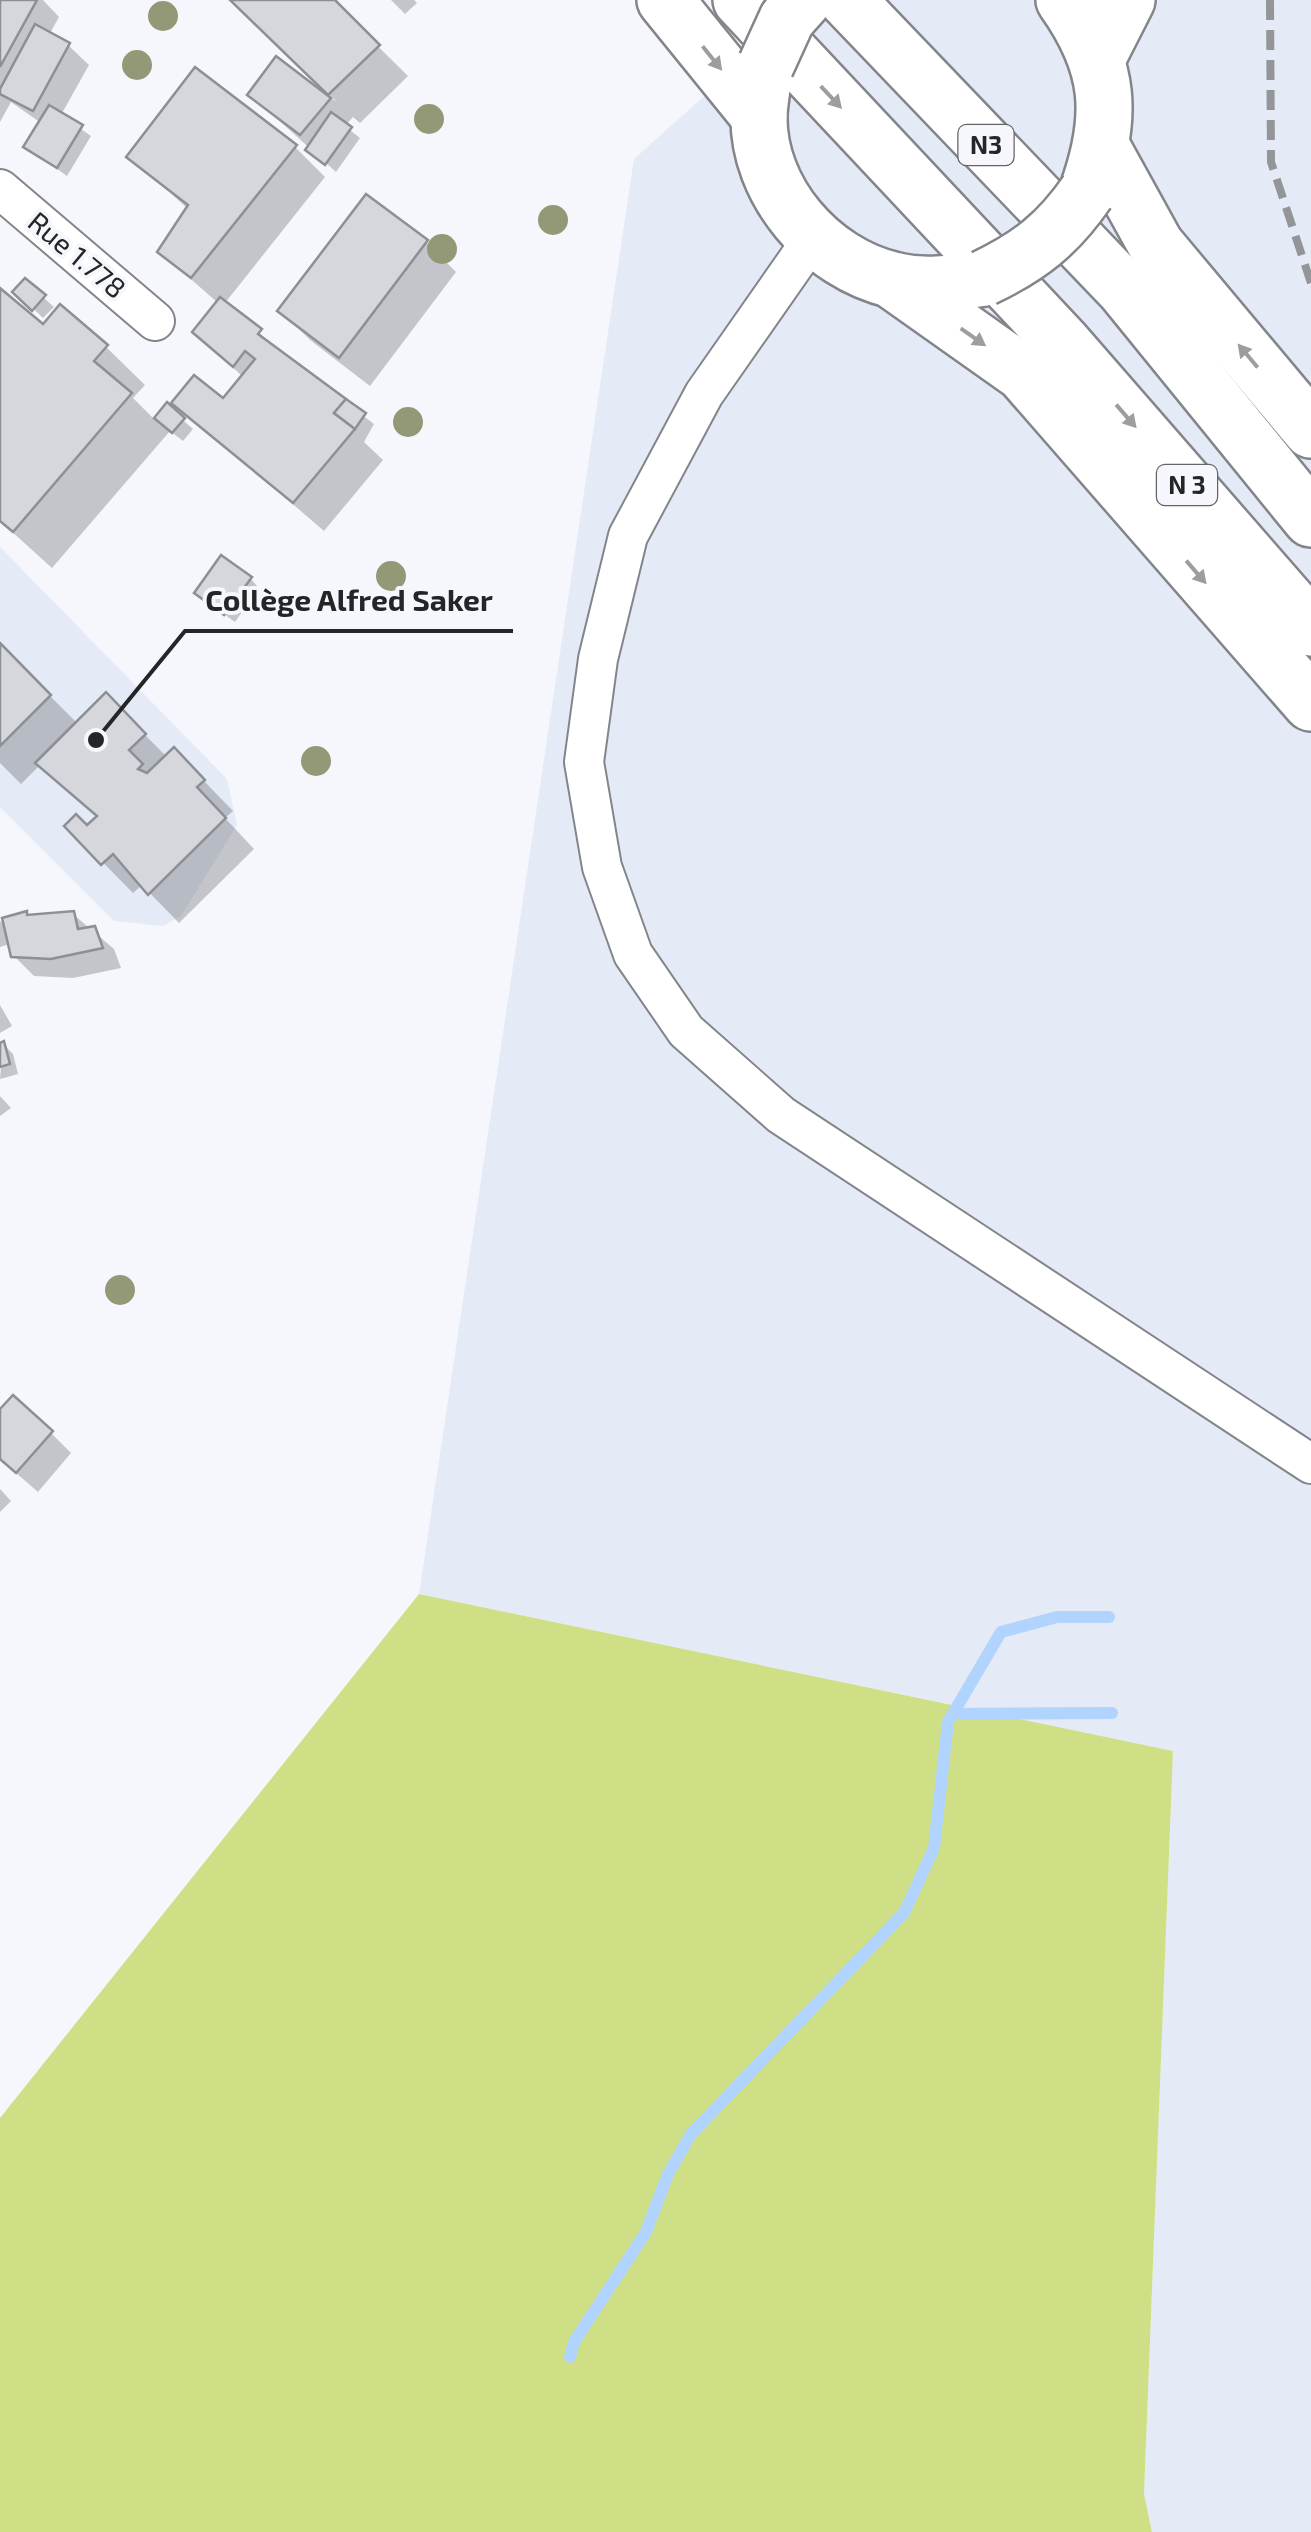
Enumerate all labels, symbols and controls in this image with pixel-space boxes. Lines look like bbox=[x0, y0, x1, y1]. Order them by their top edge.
one-way arrow bbox=[701, 45, 722, 70]
one-way arrow bbox=[820, 84, 843, 108]
road number: N3 bbox=[958, 125, 1014, 165]
street label: Rue 1.778 bbox=[22, 204, 133, 305]
one-way arrow bbox=[959, 327, 986, 346]
one-way arrow bbox=[1238, 343, 1260, 368]
one-way arrow bbox=[1115, 403, 1137, 428]
road number: N 3 bbox=[1157, 465, 1217, 505]
one-way arrow bbox=[1184, 559, 1206, 584]
callout: Collège Alfred Saker bbox=[185, 571, 513, 631]
text: Collège Alfred Saker bbox=[205, 581, 493, 617]

